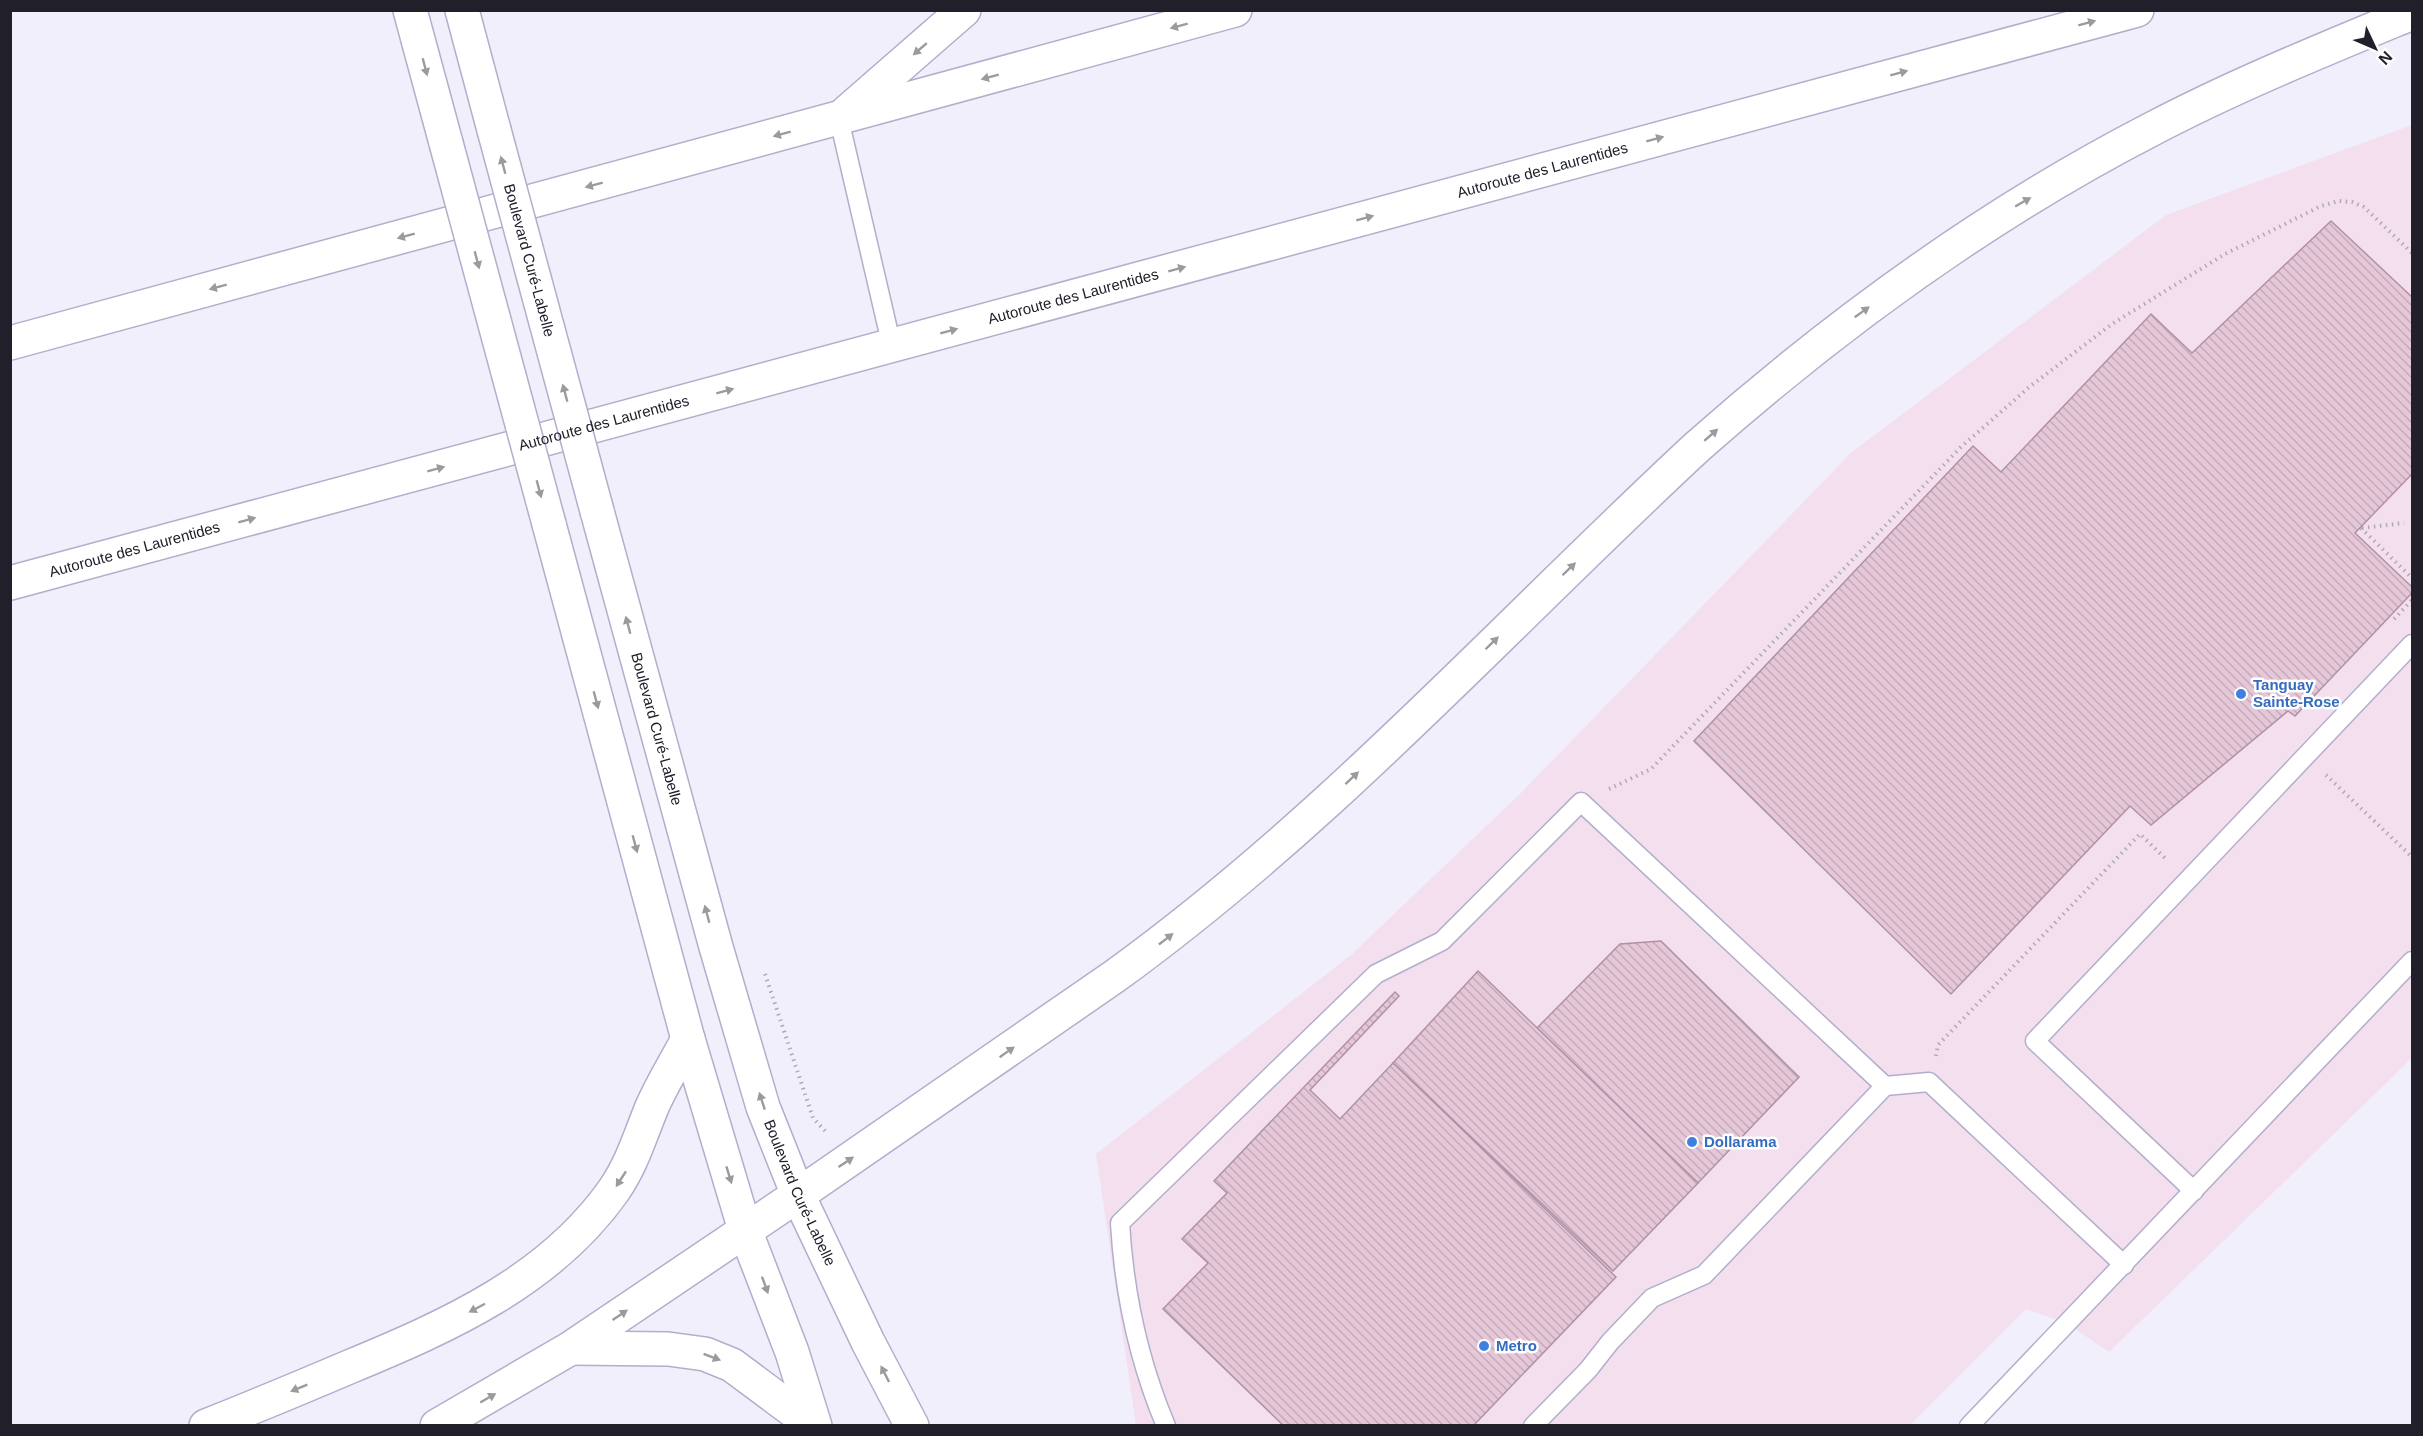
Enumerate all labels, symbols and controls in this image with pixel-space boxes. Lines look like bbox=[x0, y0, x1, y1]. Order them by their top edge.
one-way arrow bbox=[2078, 18, 2097, 28]
north arrow bbox=[2345, 18, 2405, 78]
one-way arrow bbox=[1170, 21, 1188, 31]
one-way arrow bbox=[913, 42, 928, 55]
text: N bbox=[2375, 48, 2396, 68]
one-way arrow bbox=[421, 58, 431, 76]
one-way arrow bbox=[1890, 68, 1908, 78]
one-way arrow bbox=[981, 72, 1000, 82]
one-way arrow bbox=[773, 130, 791, 139]
one-way arrow bbox=[1646, 134, 1664, 144]
street label: Autoroute des Laurentides bbox=[1455, 139, 1629, 201]
one-way arrow bbox=[498, 156, 508, 174]
one-way arrow bbox=[585, 181, 603, 190]
street label: Boulevard Curé-Labelle bbox=[501, 182, 558, 339]
one-way arrow bbox=[2015, 196, 2031, 207]
one-way arrow bbox=[1357, 213, 1375, 222]
one-way arrow bbox=[397, 232, 415, 241]
one-way arrow bbox=[473, 251, 483, 270]
one-way arrow bbox=[1168, 264, 1186, 273]
street label: Autoroute des Laurentides bbox=[986, 265, 1160, 327]
one-way arrow bbox=[209, 283, 227, 292]
one-way arrow bbox=[1854, 306, 1870, 318]
one-way arrow bbox=[939, 326, 958, 336]
one-way arrow bbox=[560, 384, 569, 402]
one-way arrow bbox=[716, 386, 734, 396]
street label: Autoroute des Laurentides bbox=[517, 391, 691, 454]
one-way arrow bbox=[1703, 429, 1718, 442]
one-way arrow bbox=[426, 464, 445, 474]
one-way arrow bbox=[535, 480, 545, 498]
one-way arrow bbox=[238, 515, 256, 524]
street label: Autoroute des Laurentides bbox=[47, 518, 222, 580]
one-way arrow bbox=[1562, 562, 1576, 576]
one-way arrow bbox=[623, 616, 632, 634]
one-way arrow bbox=[1485, 636, 1500, 650]
street label: Boulevard Curé-Labelle bbox=[628, 651, 686, 807]
place label: Tanguay Sainte-Rose bbox=[2253, 676, 2340, 710]
marker: Tanguay Sainte-Rose bbox=[2234, 687, 2248, 701]
one-way arrow bbox=[591, 690, 601, 709]
one-way arrow bbox=[1344, 771, 1359, 785]
one-way arrow bbox=[630, 835, 640, 853]
one-way arrow bbox=[702, 905, 712, 923]
one-way arrow bbox=[1158, 933, 1173, 945]
one-way arrow bbox=[998, 1046, 1014, 1058]
one-way arrow bbox=[756, 1092, 766, 1110]
street label: Boulevard Curé-Labelle bbox=[761, 1117, 839, 1268]
place label: Dollarama bbox=[1704, 1133, 1777, 1150]
marker: Dollarama bbox=[1685, 1135, 1699, 1149]
one-way arrow bbox=[838, 1157, 854, 1168]
one-way arrow bbox=[725, 1166, 734, 1184]
one-way arrow bbox=[615, 1171, 627, 1187]
one-way arrow bbox=[761, 1276, 770, 1294]
one-way arrow bbox=[468, 1303, 485, 1313]
one-way arrow bbox=[611, 1309, 627, 1321]
place label: Metro bbox=[1496, 1337, 1537, 1354]
marker: Metro bbox=[1477, 1339, 1491, 1353]
one-way arrow bbox=[703, 1353, 721, 1363]
one-way arrow bbox=[880, 1365, 889, 1382]
one-way arrow bbox=[290, 1384, 308, 1393]
one-way arrow bbox=[480, 1392, 496, 1403]

